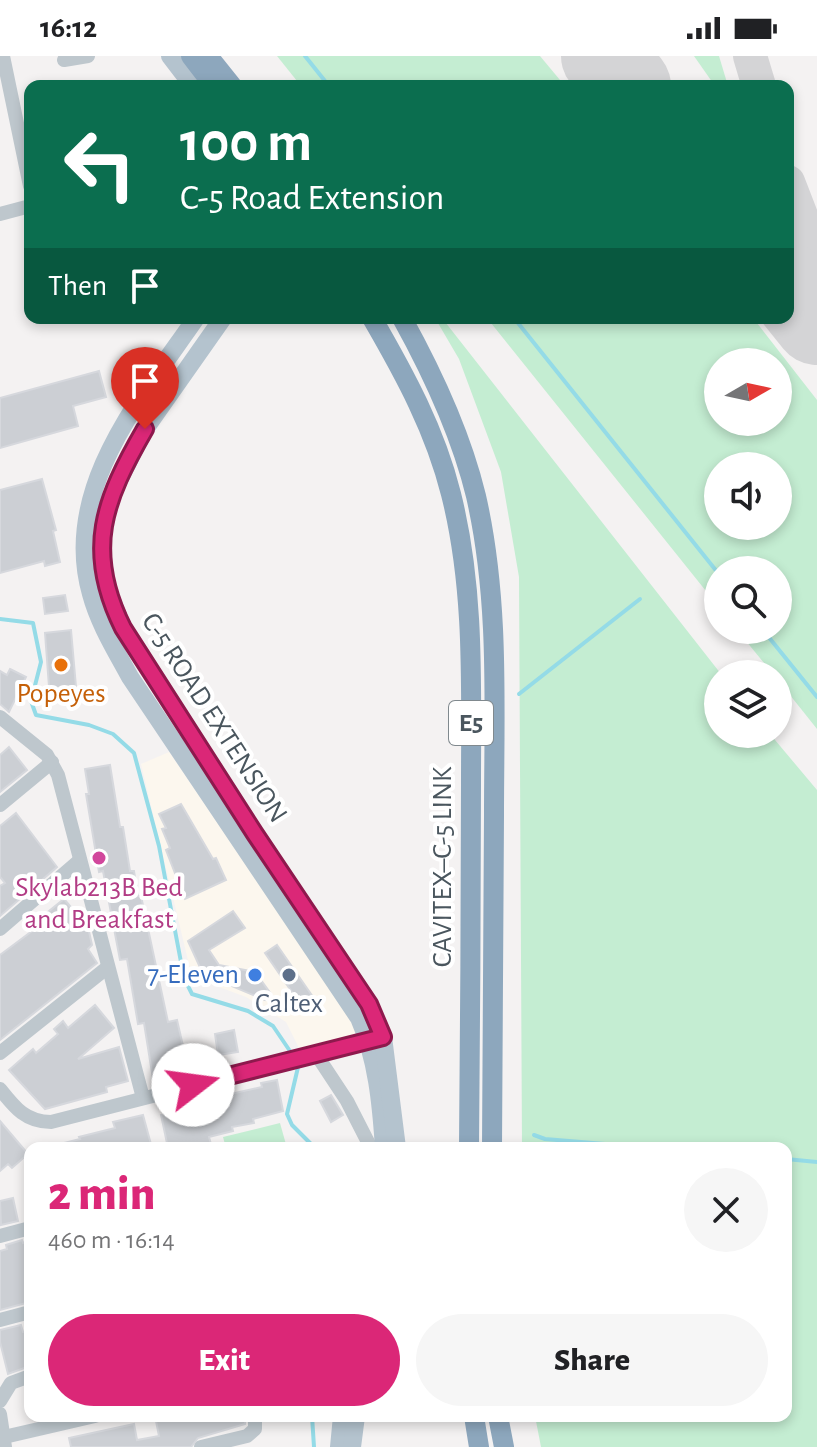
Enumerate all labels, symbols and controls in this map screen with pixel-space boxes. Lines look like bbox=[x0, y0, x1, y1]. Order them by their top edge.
text: 16:12 bbox=[40, 13, 97, 43]
icon: left bbox=[48, 112, 152, 216]
text: 100 m bbox=[180, 115, 312, 171]
text: C-5 Road Extension bbox=[180, 180, 444, 216]
icon: arrive bbox=[123, 264, 167, 308]
text: Then bbox=[48, 271, 107, 301]
pin bbox=[111, 347, 179, 429]
north arrow bbox=[704, 348, 792, 436]
map controls bbox=[704, 348, 792, 748]
icon: arrive bbox=[123, 359, 167, 403]
button: sound bbox=[704, 452, 792, 540]
button: search bbox=[704, 556, 792, 644]
street label: C-5 ROAD EXTENSION bbox=[136, 608, 292, 828]
marker: Popeyes bbox=[52, 656, 70, 674]
button: layers bbox=[704, 660, 792, 748]
place label: Popeyes bbox=[16, 680, 106, 708]
road number: E5 bbox=[449, 701, 493, 745]
street label: CAVITEX–C-5 LINK bbox=[429, 766, 457, 967]
marker: Skylab213B Bed and Breakfast bbox=[90, 849, 108, 867]
place label: Skylab213B Bed and Breakfast bbox=[15, 874, 183, 934]
place label: 7-Eleven bbox=[147, 961, 239, 989]
marker: 7-Eleven bbox=[246, 966, 264, 984]
marker: Caltex bbox=[280, 966, 298, 984]
place label: Caltex bbox=[255, 990, 323, 1018]
position arrow bbox=[151, 1043, 235, 1127]
button: close bbox=[684, 1168, 768, 1252]
text: 2 min bbox=[48, 1171, 156, 1219]
text: 460 m · 16:14 bbox=[48, 1227, 175, 1253]
button: Exit bbox=[48, 1314, 400, 1406]
button: Share bbox=[416, 1314, 768, 1406]

